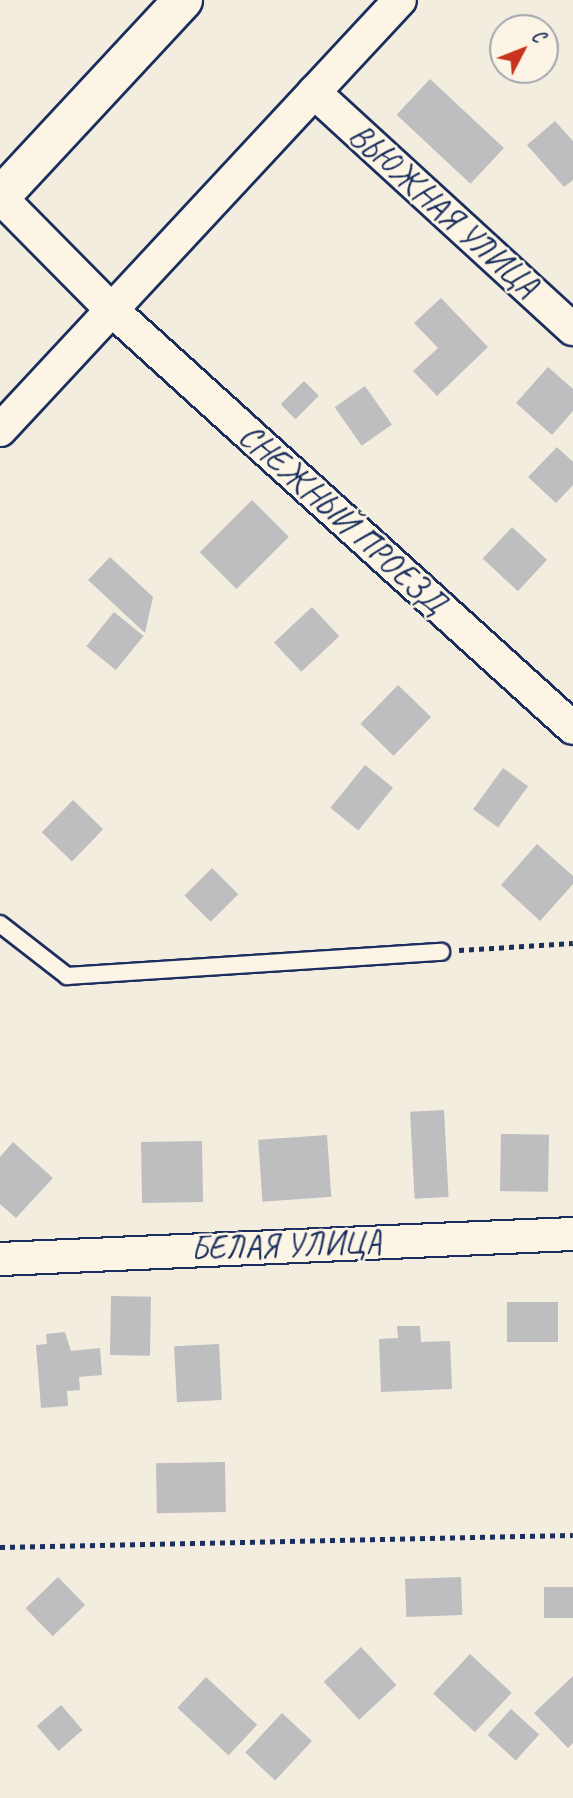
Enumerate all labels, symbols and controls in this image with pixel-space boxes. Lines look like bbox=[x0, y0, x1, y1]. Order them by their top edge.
north arrow bbox=[489, 14, 559, 84]
text: С bbox=[526, 25, 550, 48]
street label: ВЬЮЖНАЯ УЛИЦА bbox=[340, 115, 546, 307]
street label: СНЕЖНЫЙ ПРОЕЗД bbox=[231, 416, 453, 622]
street label: БЕЛАЯ УЛИЦА bbox=[190, 1223, 382, 1269]

